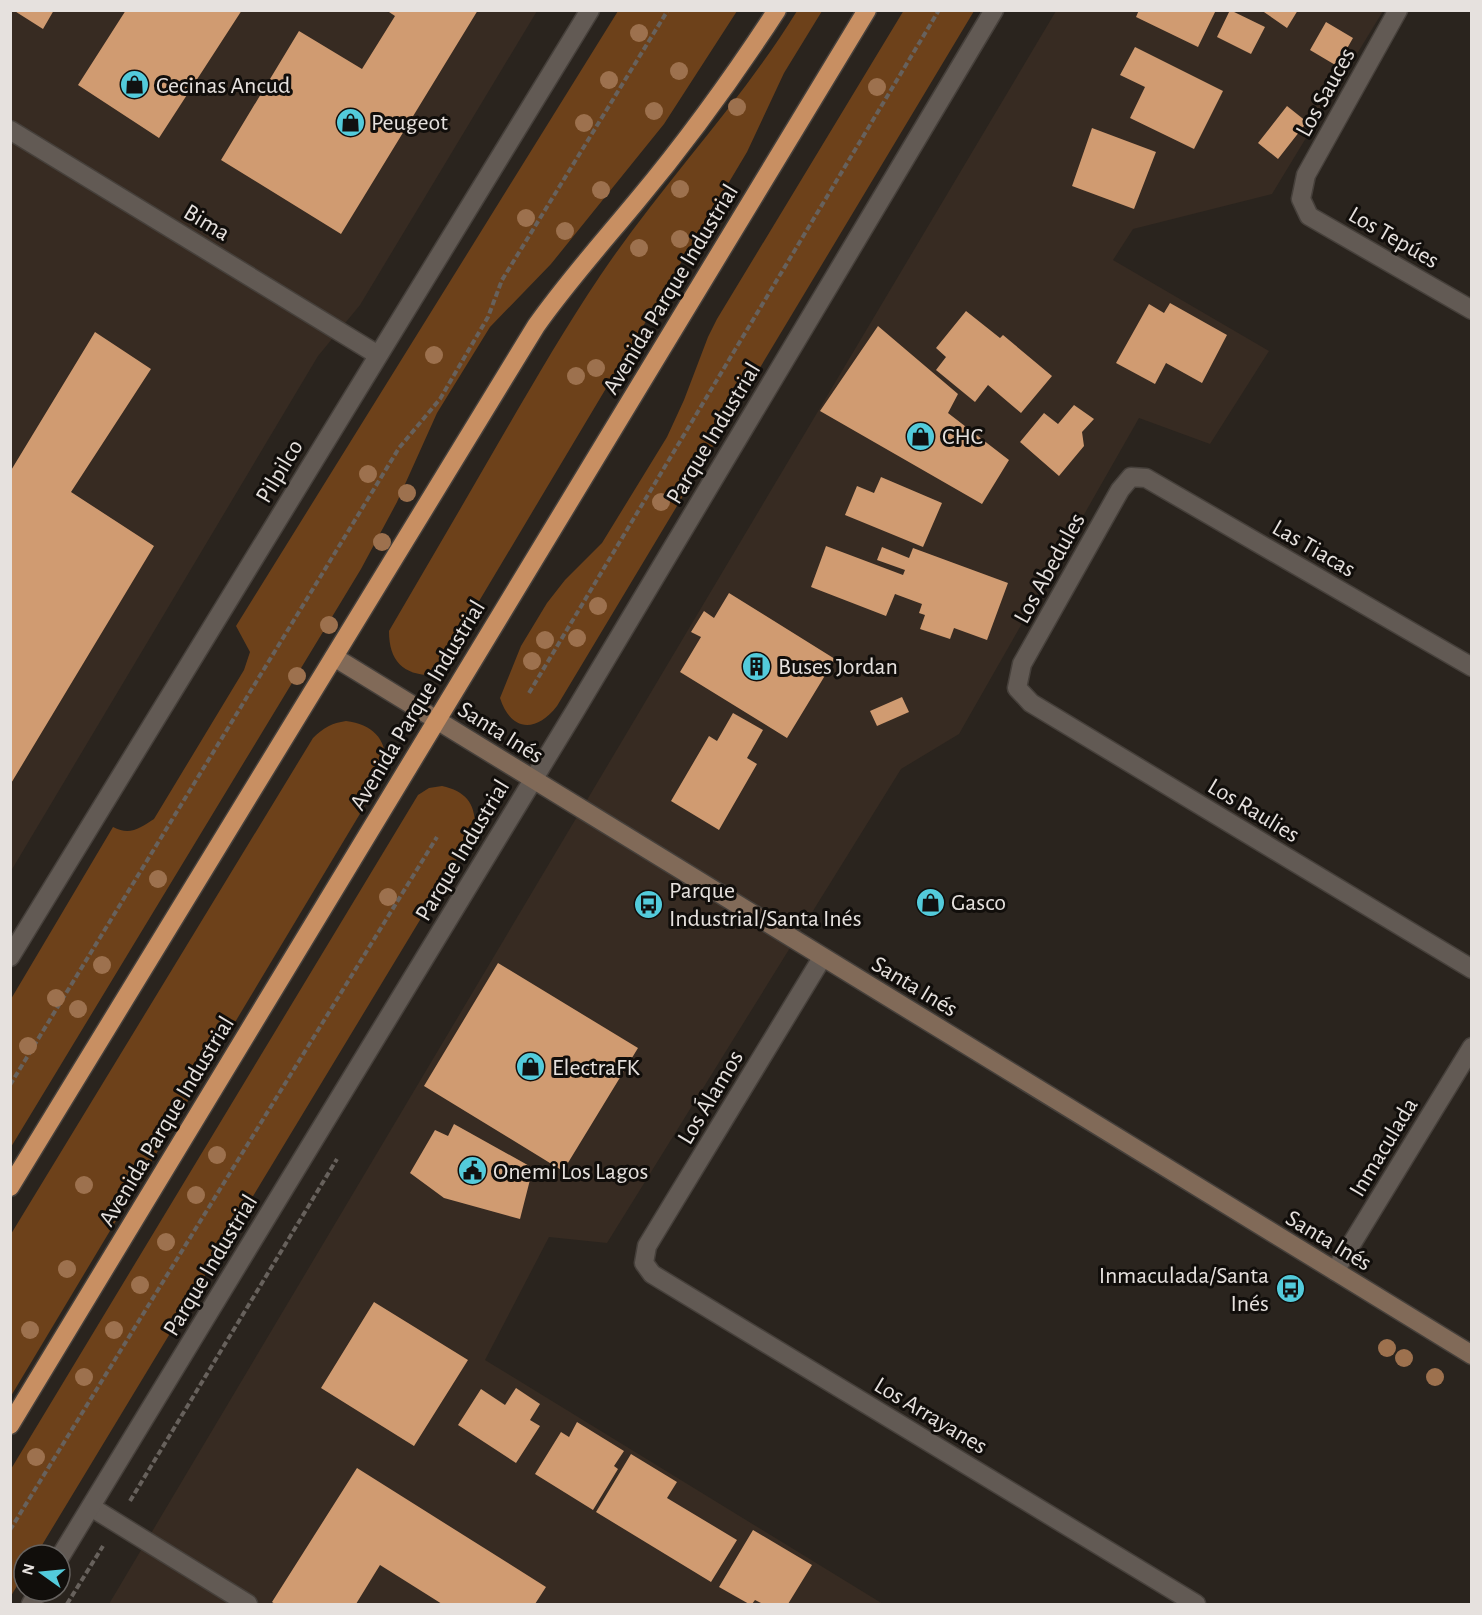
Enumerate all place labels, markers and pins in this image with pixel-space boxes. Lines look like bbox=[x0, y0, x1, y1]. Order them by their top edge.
shop icon: Cecinas Ancud bbox=[119, 69, 151, 101]
place label: Cecinas Ancud bbox=[156, 74, 290, 98]
shop icon: Peugeot bbox=[334, 106, 366, 138]
place label: Peugeot bbox=[371, 111, 448, 135]
shop icon: CHC bbox=[905, 420, 937, 452]
place label: CHC bbox=[942, 425, 983, 449]
building icon: Buses Jordan bbox=[741, 650, 773, 682]
place label: Buses Jordan bbox=[778, 655, 898, 679]
place label: Parque Industrial/Santa Inés bbox=[669, 879, 862, 931]
shop icon: Gasco bbox=[914, 886, 946, 918]
bus stop icon: Parque Industrial/Santa Inés bbox=[632, 888, 664, 920]
place label: Gasco bbox=[951, 891, 1006, 915]
shop icon: ElectraFK bbox=[515, 1051, 547, 1083]
place label: ElectraFK bbox=[552, 1056, 640, 1080]
public building icon: Onemi Los Lagos bbox=[456, 1155, 488, 1187]
place label: Onemi Los Lagos bbox=[493, 1160, 648, 1184]
place label: Inmaculada/Santa Inés bbox=[1099, 1264, 1269, 1316]
bus stop icon: Inmaculada/Santa Inés bbox=[1274, 1273, 1306, 1305]

